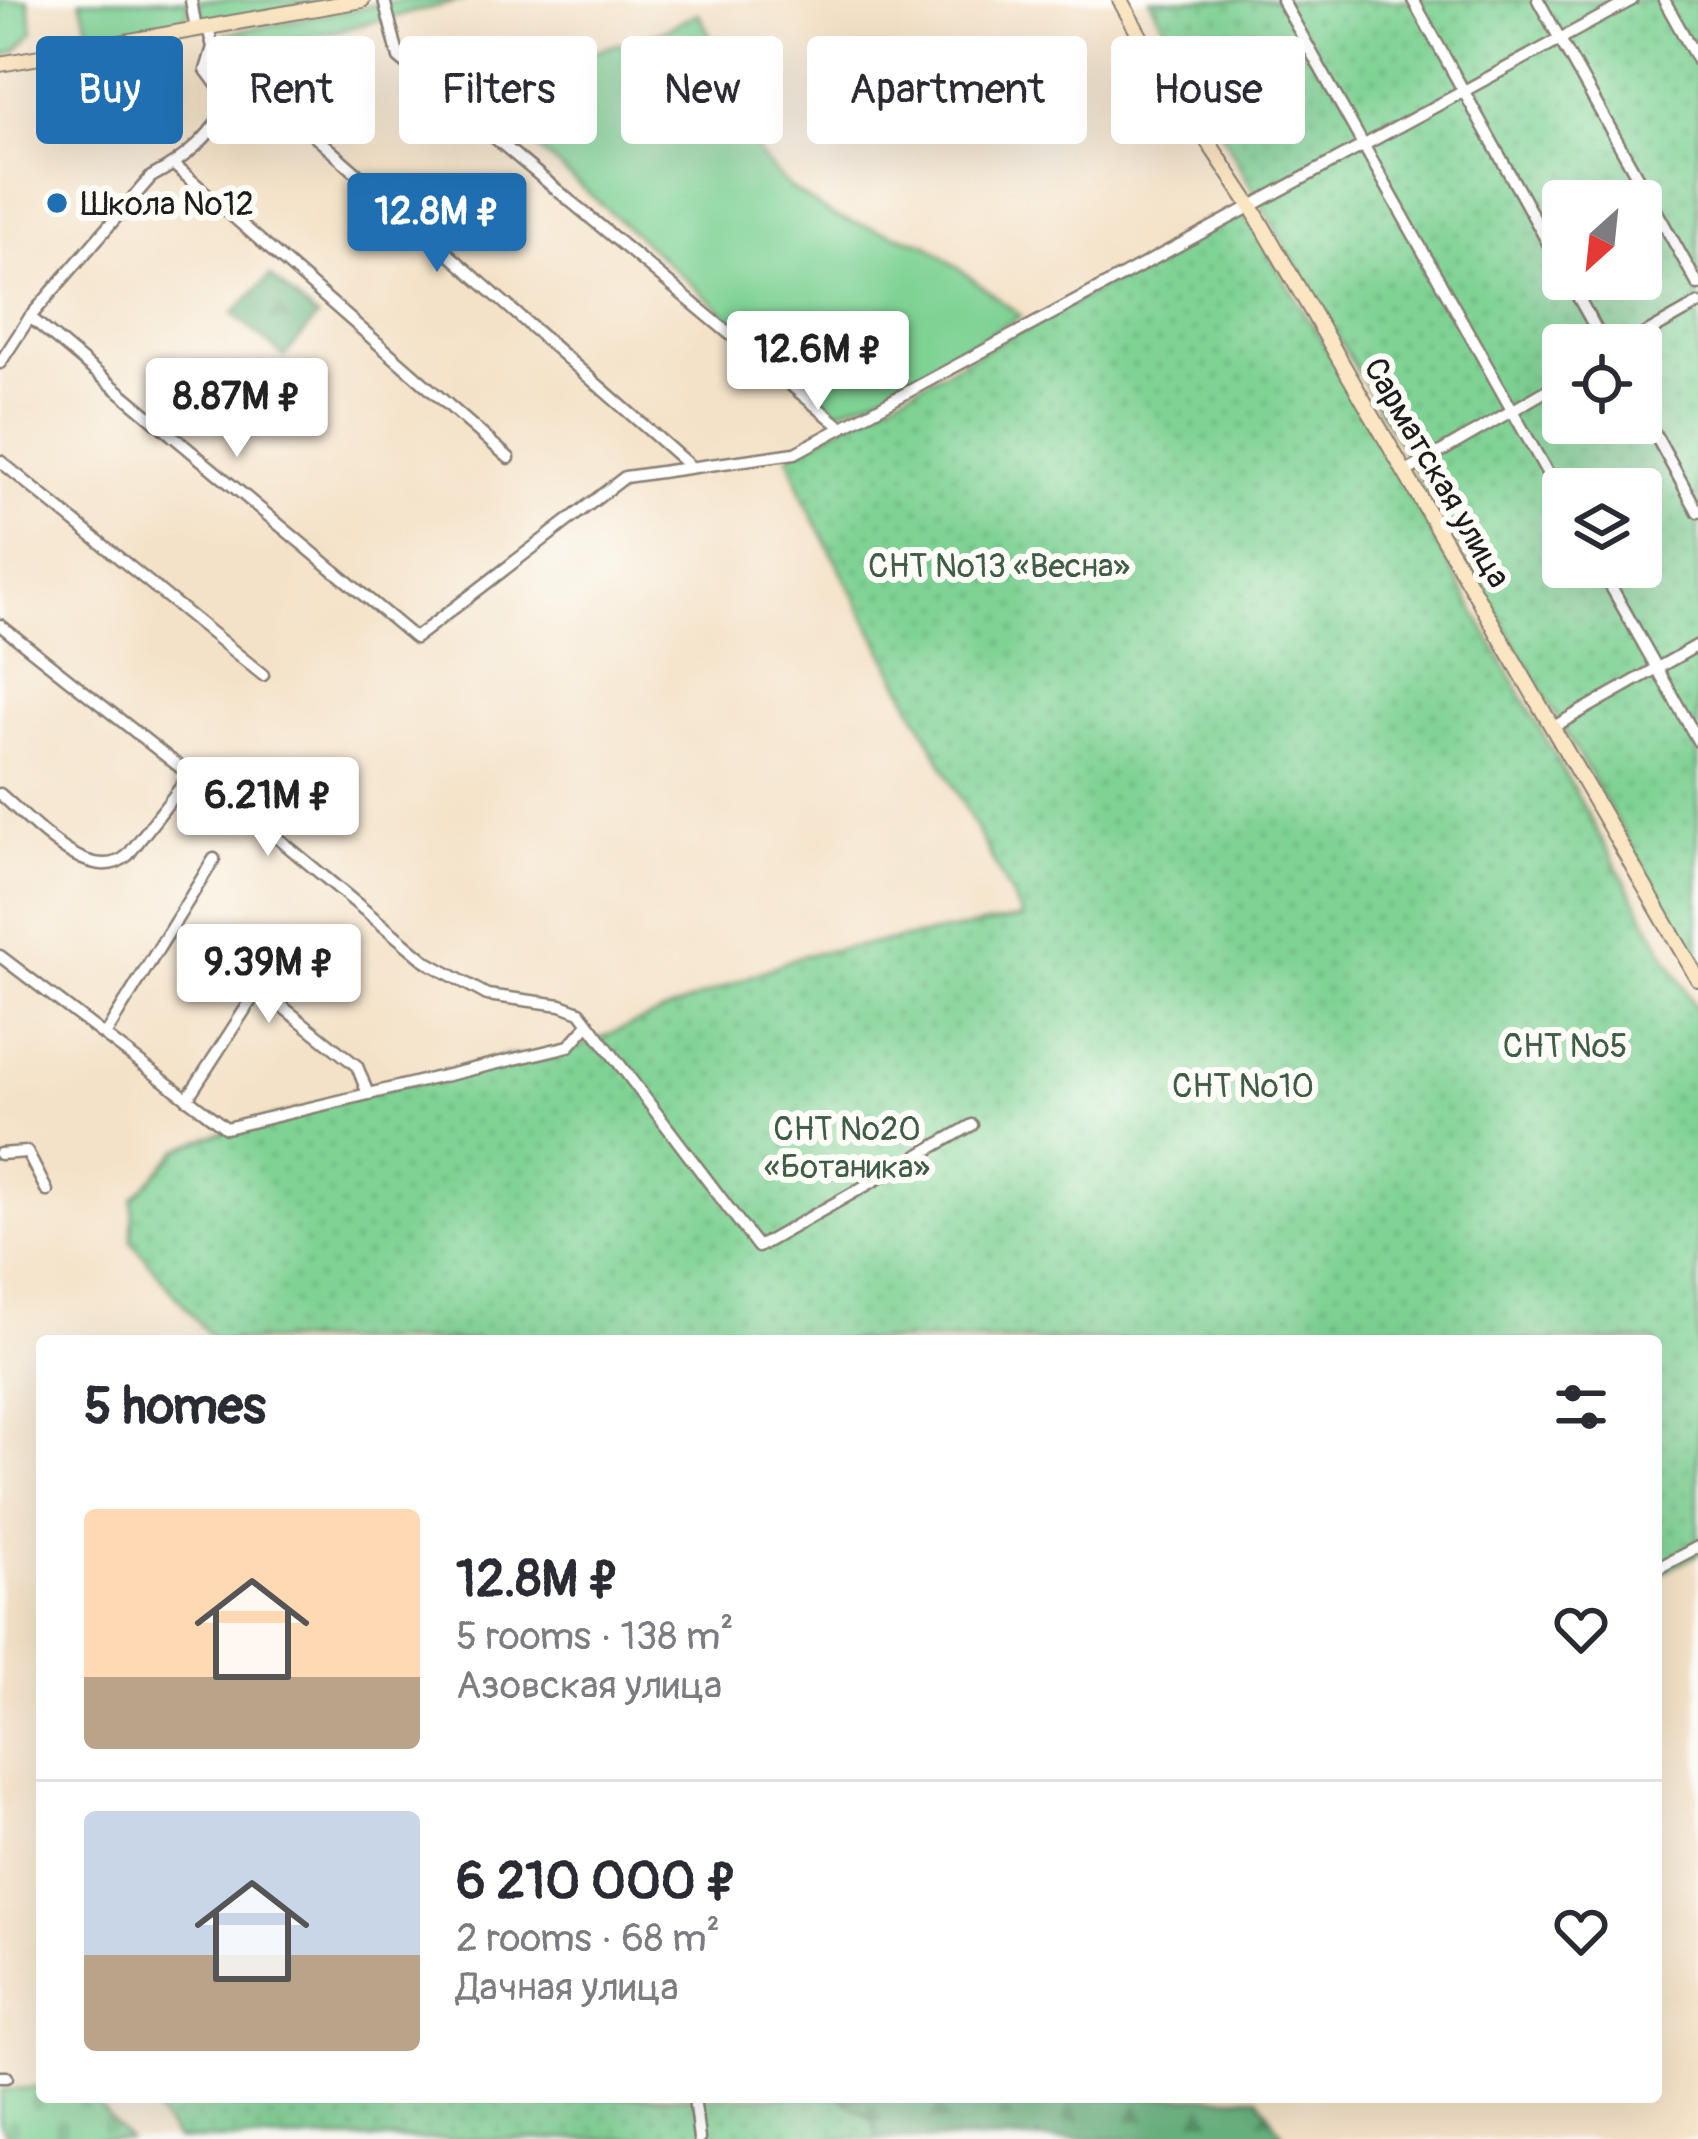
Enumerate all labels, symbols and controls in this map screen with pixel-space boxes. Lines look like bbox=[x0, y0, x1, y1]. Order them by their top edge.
chip: Buy bbox=[36, 36, 183, 144]
chip: Rent bbox=[207, 36, 375, 144]
chip: Filters bbox=[399, 36, 597, 144]
chip: New bbox=[621, 36, 783, 144]
chip: Apartment bbox=[807, 36, 1087, 144]
chip: House bbox=[1111, 36, 1305, 144]
pin: 12.8M ₽ bbox=[326, 173, 548, 275]
north arrow bbox=[1542, 180, 1662, 300]
map controls bbox=[1542, 180, 1662, 588]
place label: Школа №12 bbox=[81, 184, 254, 225]
text: 12.8M ₽ bbox=[374, 187, 500, 236]
marker: Школа №12 bbox=[44, 190, 70, 216]
pin: 12.6M ₽ bbox=[707, 311, 929, 413]
button: locate bbox=[1542, 324, 1662, 444]
text: 12.6M ₽ bbox=[754, 325, 882, 374]
street label: Сарматская улица bbox=[1354, 350, 1519, 595]
pin: 8.87M ₽ bbox=[126, 358, 348, 460]
text: 8.87M ₽ bbox=[173, 372, 301, 421]
button: layers bbox=[1542, 468, 1662, 588]
park label: СНТ №13 «Весна» bbox=[868, 546, 1130, 587]
pin: 6.21M ₽ bbox=[157, 757, 379, 859]
text: 6.21M ₽ bbox=[204, 771, 332, 820]
pin: 9.39M ₽ bbox=[158, 924, 380, 1026]
text: 9.39M ₽ bbox=[204, 938, 334, 987]
park label: СНТ №5 bbox=[1503, 1026, 1627, 1067]
park label: СНТ №10 bbox=[1172, 1066, 1314, 1107]
park label: СНТ №20 «Ботаника» bbox=[764, 1109, 930, 1188]
icon: filters bbox=[1548, 1374, 1614, 1440]
text: 5 homes bbox=[84, 1375, 266, 1439]
text: 12.8M ₽ bbox=[456, 1548, 620, 1612]
icon: home bbox=[180, 1557, 324, 1701]
icon: heart bbox=[1548, 1596, 1614, 1662]
text: 5 rooms · 138 m² bbox=[456, 1612, 734, 1661]
text: Азовская улица bbox=[456, 1661, 722, 1710]
text: 6 210 000 ₽ bbox=[456, 1850, 737, 1914]
icon: home bbox=[180, 1859, 324, 2003]
icon: heart bbox=[1548, 1898, 1614, 1964]
text: 2 rooms · 68 m² bbox=[456, 1914, 720, 1963]
text: Дачная улица bbox=[456, 1963, 679, 2012]

